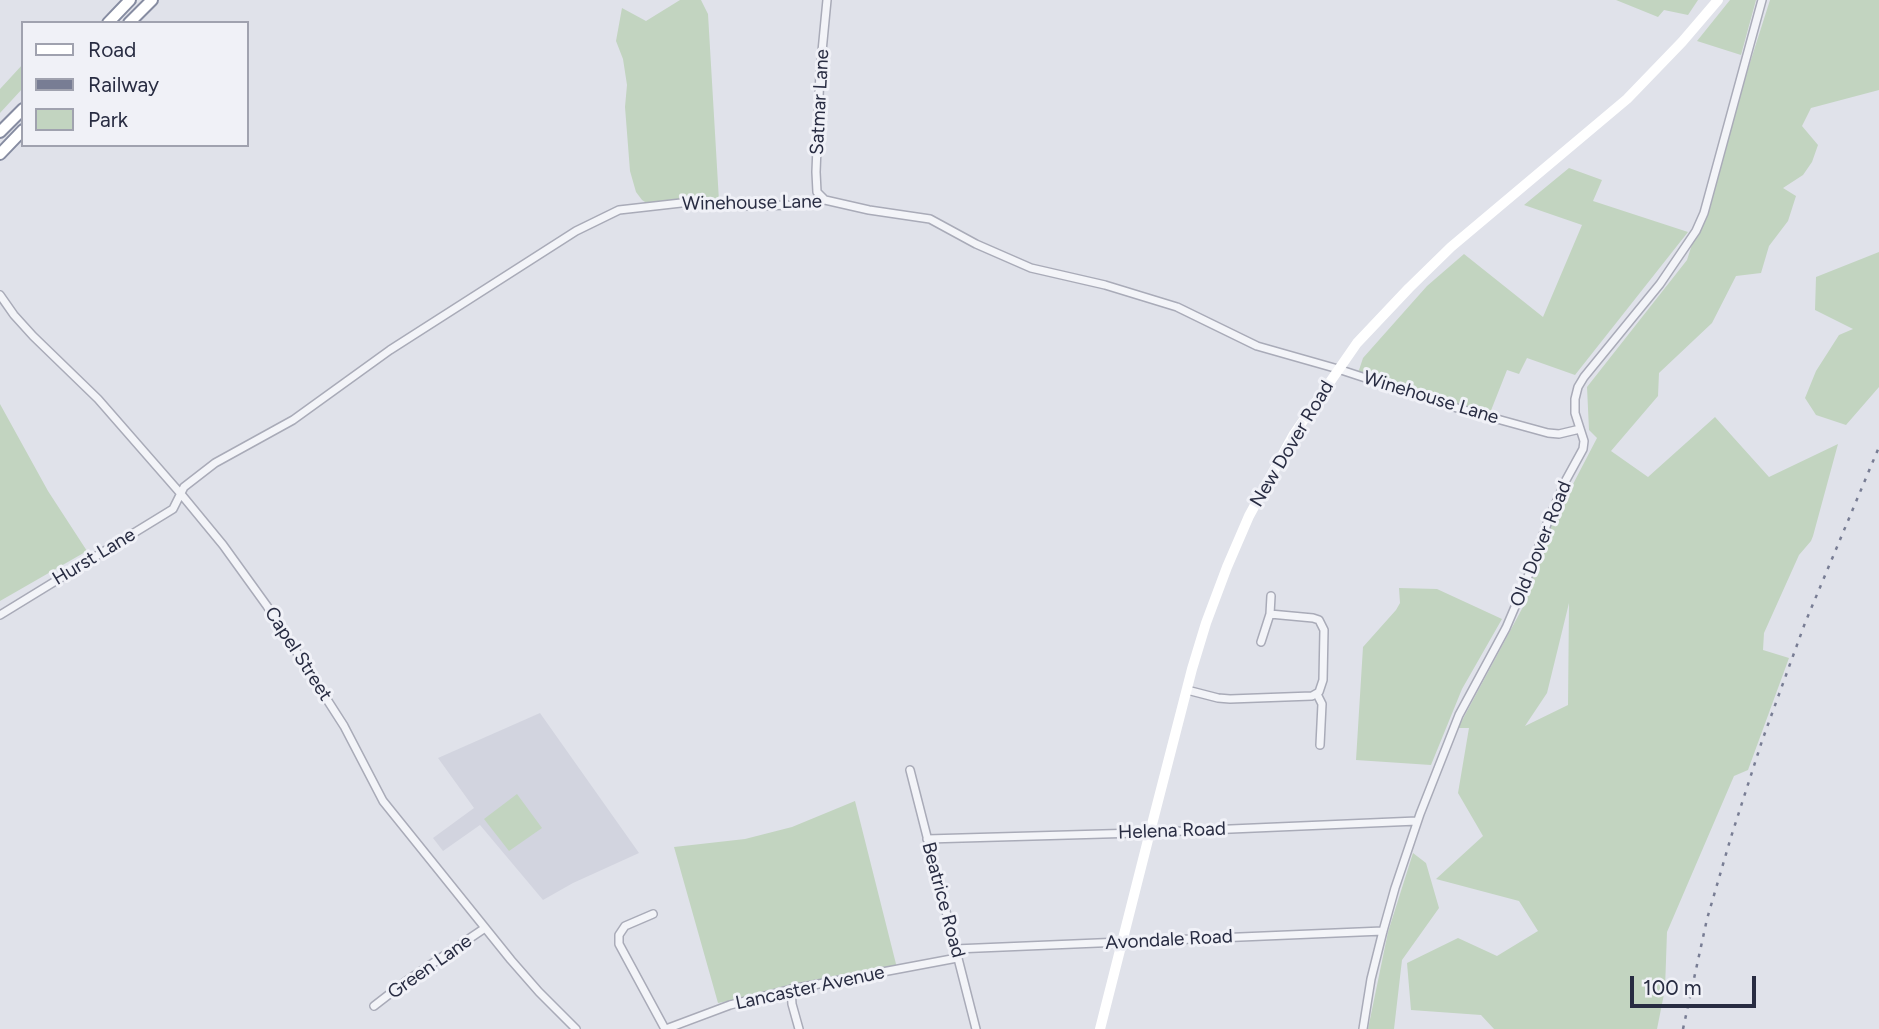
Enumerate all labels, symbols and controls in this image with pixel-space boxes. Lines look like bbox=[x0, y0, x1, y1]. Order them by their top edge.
legend bbox=[21, 21, 248, 147]
text: Road bbox=[88, 37, 136, 62]
street label: Satmar Lane bbox=[806, 48, 834, 156]
text: Railway bbox=[88, 72, 159, 97]
text: Park bbox=[88, 107, 128, 132]
street label: Winehouse Lane bbox=[682, 190, 822, 216]
street label: Winehouse Lane bbox=[1361, 367, 1501, 429]
street label: New Dover Road bbox=[1245, 377, 1339, 511]
street label: Old Dover Road bbox=[1505, 478, 1577, 610]
street label: Hurst Lane bbox=[48, 523, 140, 591]
street label: Capel Street bbox=[259, 603, 337, 705]
street label: Helena Road bbox=[1118, 818, 1226, 844]
street label: Beatrice Road bbox=[917, 840, 969, 960]
street label: Avondale Road bbox=[1105, 925, 1233, 955]
street label: Green Lane bbox=[384, 930, 476, 1004]
street label: Lancaster Avenue bbox=[733, 961, 887, 1015]
scale bar bbox=[1634, 962, 1760, 1006]
text: 100 m bbox=[1643, 975, 1702, 1000]

